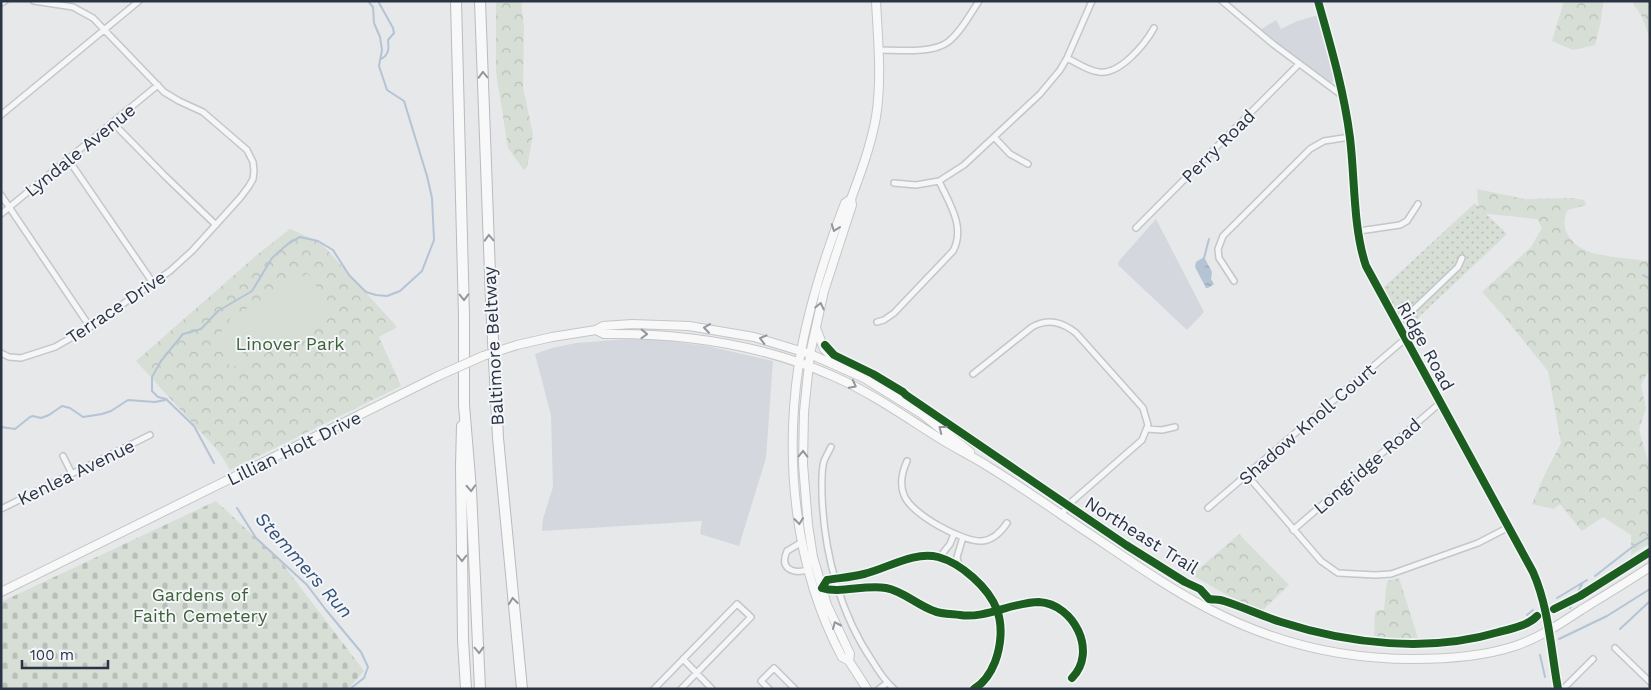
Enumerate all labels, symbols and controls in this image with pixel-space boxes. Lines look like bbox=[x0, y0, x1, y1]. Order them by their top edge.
one-way arrow bbox=[477, 71, 488, 79]
street label: Lyndale Avenue bbox=[21, 99, 139, 201]
street label: Perry Road bbox=[1177, 105, 1259, 187]
one-way arrow bbox=[831, 224, 841, 232]
one-way arrow bbox=[483, 233, 494, 241]
street label: Baltimore Beltway bbox=[478, 265, 508, 426]
street label: Terrace Drive bbox=[62, 266, 170, 348]
one-way arrow bbox=[459, 294, 469, 301]
street label: Ridge Road bbox=[1393, 298, 1459, 394]
one-way arrow bbox=[814, 302, 825, 311]
one-way arrow bbox=[702, 323, 710, 334]
one-way arrow bbox=[640, 329, 648, 339]
park label: Linover Park bbox=[235, 333, 345, 354]
one-way arrow bbox=[760, 335, 768, 345]
street label: Shadow Knoll Court bbox=[1234, 359, 1380, 489]
one-way arrow bbox=[847, 379, 856, 389]
street label: Lillian Holt Drive bbox=[224, 406, 364, 490]
street label: Longridge Road bbox=[1309, 414, 1425, 518]
one-way arrow bbox=[939, 427, 948, 435]
street label: Kenlea Avenue bbox=[14, 435, 138, 509]
one-way arrow bbox=[798, 449, 808, 457]
one-way arrow bbox=[466, 484, 477, 492]
street label: Northeast Trail bbox=[1081, 492, 1203, 579]
water label: Stemmers Run bbox=[250, 507, 358, 623]
one-way arrow bbox=[793, 517, 804, 525]
one-way arrow bbox=[457, 554, 467, 562]
park label: Gardens of Faith Cemetery bbox=[133, 584, 268, 626]
one-way arrow bbox=[508, 596, 519, 604]
one-way arrow bbox=[831, 621, 842, 630]
scale bar bbox=[22, 638, 109, 670]
text: 100 m bbox=[30, 646, 74, 664]
one-way arrow bbox=[473, 647, 484, 655]

